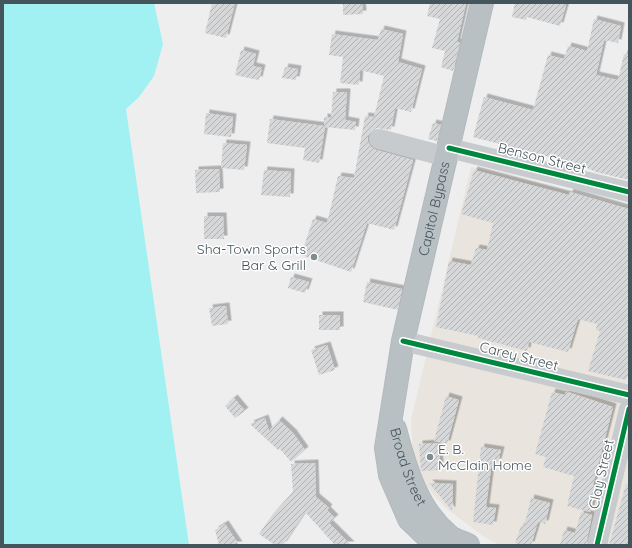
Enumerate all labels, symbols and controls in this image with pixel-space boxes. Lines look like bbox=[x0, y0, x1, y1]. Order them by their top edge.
street label: Benson Street bbox=[496, 138, 588, 178]
street label: Capitol Bypass bbox=[414, 160, 454, 258]
place label: Sha-Town Sports Bar & Grill bbox=[197, 240, 306, 274]
marker: Sha-Town Sports Bar & Grill bbox=[309, 252, 319, 262]
street label: Carey Street bbox=[478, 338, 561, 375]
street label: Broad Street bbox=[386, 426, 431, 509]
street label: Clay Street bbox=[584, 437, 618, 511]
place label: E. B. McClain Home bbox=[438, 440, 532, 474]
marker: E. B. McClain Home bbox=[425, 452, 435, 462]

